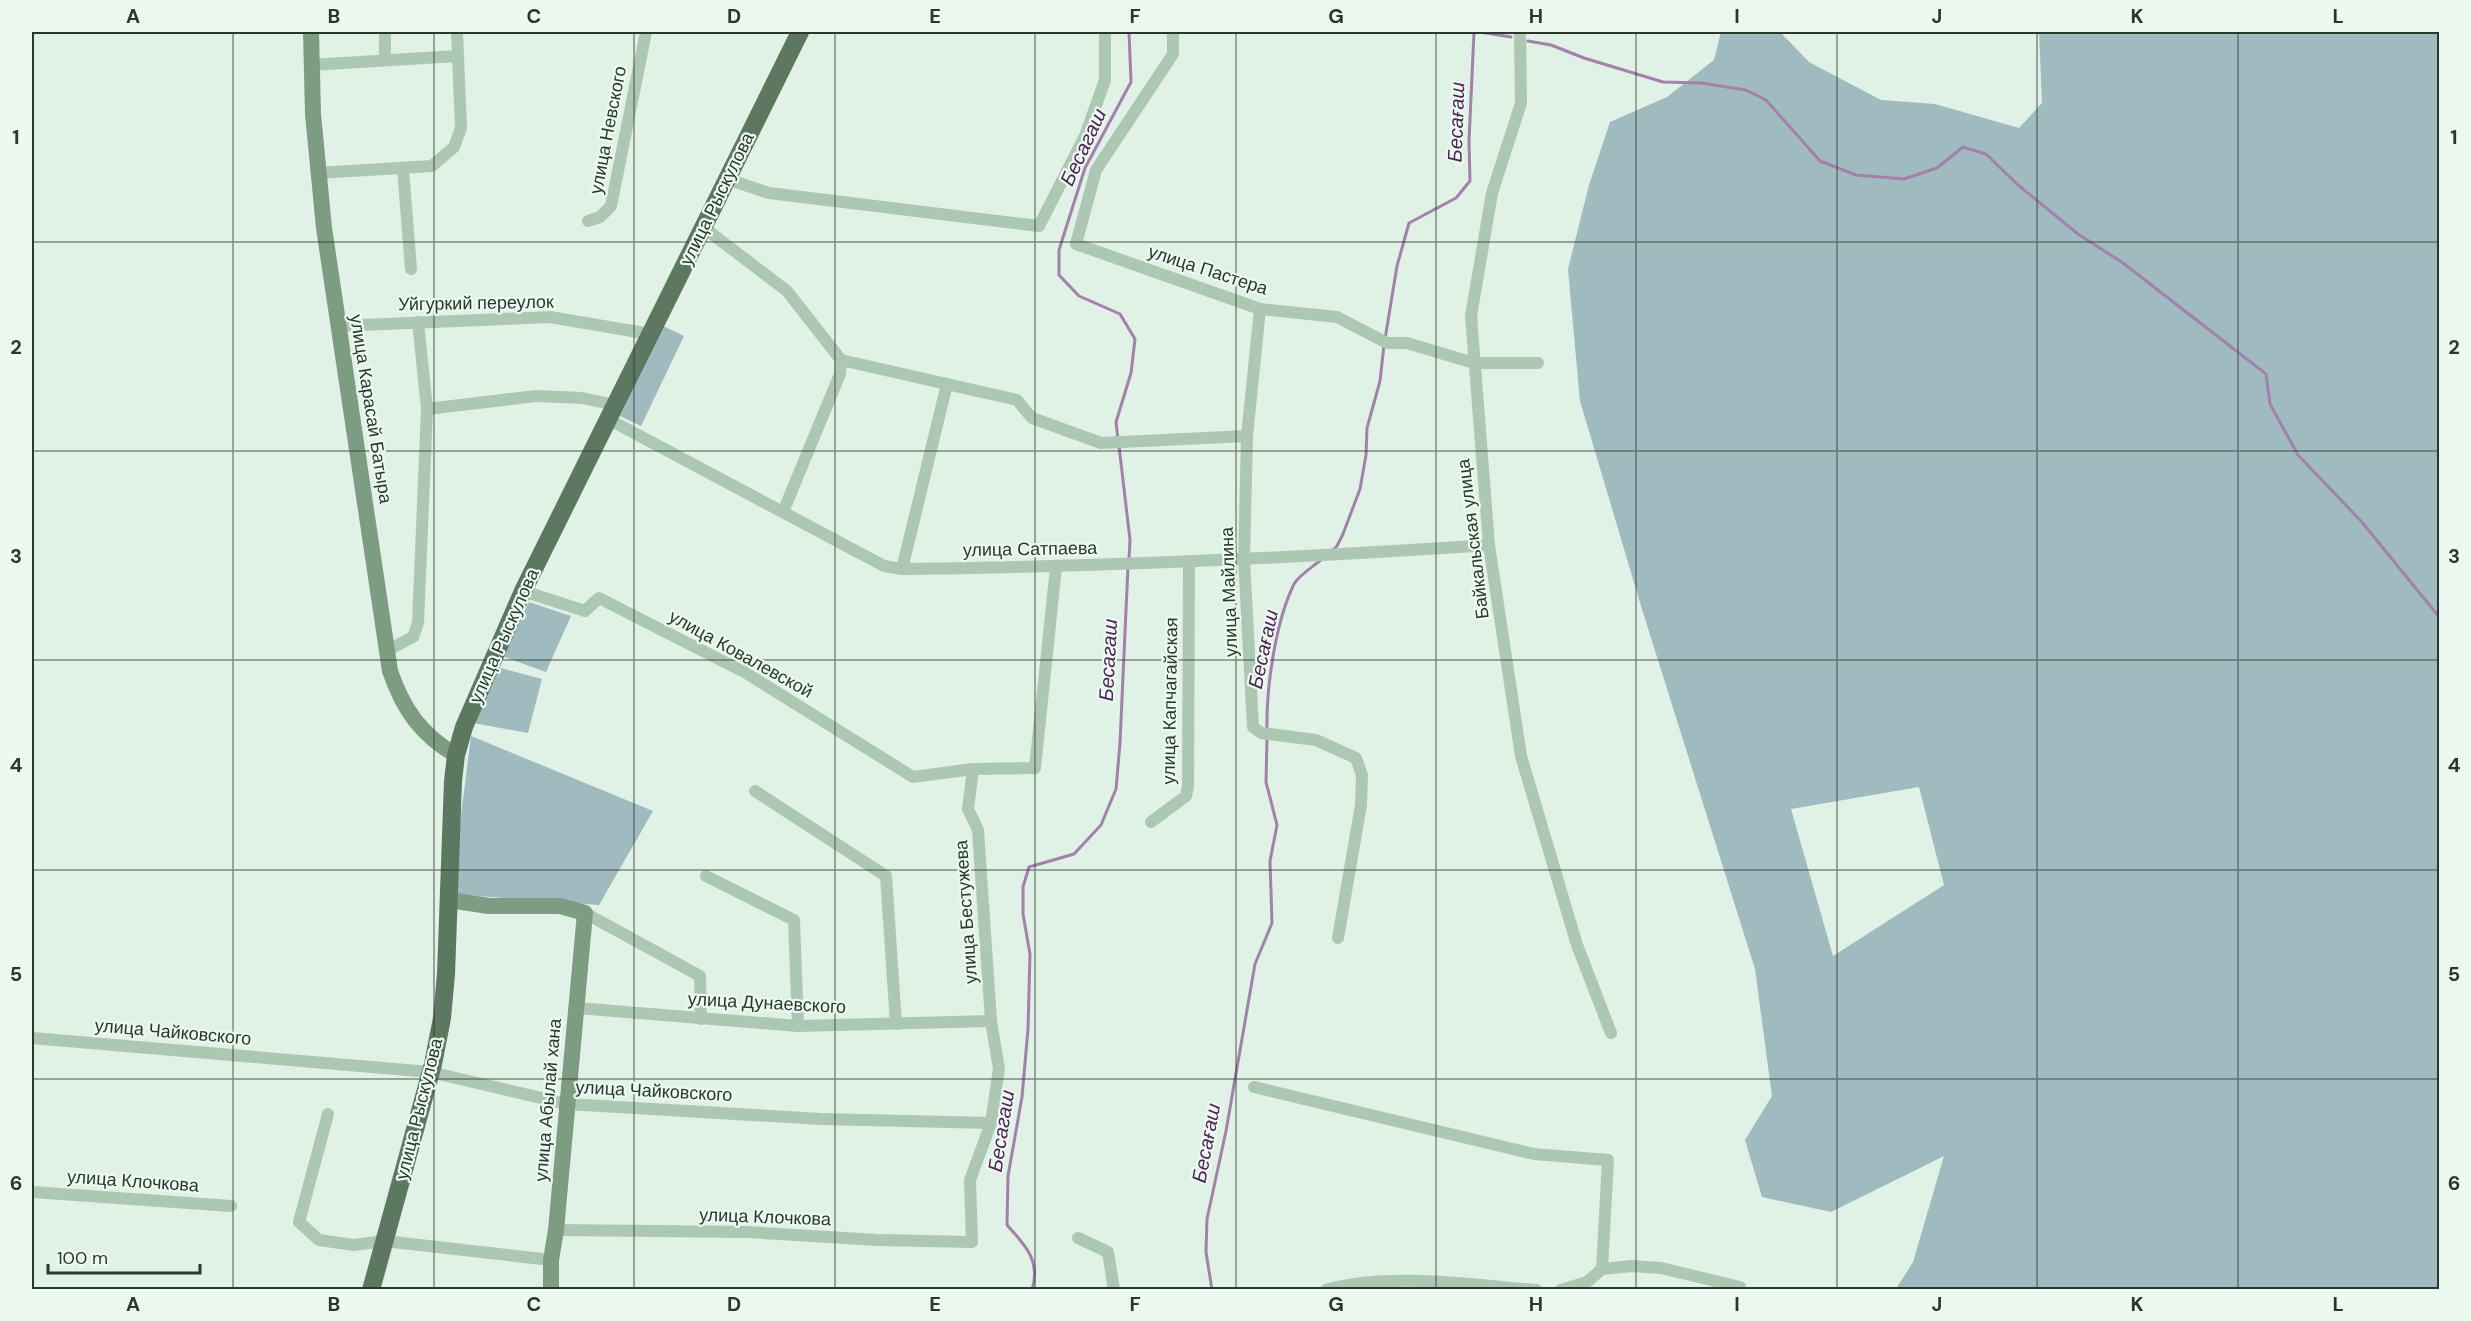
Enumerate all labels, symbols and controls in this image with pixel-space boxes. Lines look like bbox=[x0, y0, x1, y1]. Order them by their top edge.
text: A bbox=[126, 3, 140, 29]
text: B bbox=[328, 3, 340, 29]
text: C bbox=[527, 3, 541, 29]
text: D bbox=[727, 3, 741, 29]
text: E bbox=[929, 3, 941, 29]
text: F bbox=[1129, 3, 1141, 29]
text: G bbox=[1328, 3, 1344, 29]
text: H bbox=[1529, 3, 1543, 29]
text: I bbox=[1734, 3, 1740, 29]
text: J bbox=[1932, 3, 1942, 29]
text: K bbox=[2130, 3, 2144, 29]
text: L bbox=[2332, 3, 2344, 29]
street label: улица Невского bbox=[584, 64, 632, 196]
water label: Бесағаш bbox=[1442, 81, 1470, 163]
water label: Бесагаш bbox=[1054, 104, 1112, 190]
text: 1 bbox=[12, 124, 20, 150]
text: 1 bbox=[2450, 124, 2458, 150]
street label: улица Рыскулова bbox=[674, 128, 760, 269]
street label: улица Пастера bbox=[1145, 239, 1272, 301]
street label: Уйгуркий переулок bbox=[398, 290, 554, 316]
street label: улица Карасай Батыра bbox=[344, 313, 398, 506]
text: 2 bbox=[10, 334, 22, 360]
text: 2 bbox=[2448, 334, 2460, 360]
street label: Байкальская улица bbox=[1451, 456, 1495, 621]
street label: улица Майлина bbox=[1215, 526, 1243, 657]
street label: улица Сатпаева bbox=[963, 536, 1098, 562]
text: 3 bbox=[10, 543, 22, 569]
text: 3 bbox=[2448, 543, 2460, 569]
street label: улица Рыскулова bbox=[464, 564, 545, 707]
street label: улица Ковалевской bbox=[665, 604, 817, 704]
water label: Бесағаш bbox=[1242, 607, 1284, 691]
street label: улица Капчагайская bbox=[1157, 617, 1183, 785]
water label: Бесагаш bbox=[1093, 618, 1123, 702]
text: 4 bbox=[10, 752, 23, 778]
text: 4 bbox=[2448, 752, 2461, 778]
street label: улица Бестужева bbox=[949, 838, 983, 985]
text: 5 bbox=[10, 961, 22, 987]
text: 5 bbox=[2448, 961, 2460, 987]
street label: улица Дунаевского bbox=[687, 987, 847, 1019]
street label: улица Чайковского bbox=[94, 1013, 252, 1051]
street label: улица Абылай хана bbox=[529, 1016, 567, 1183]
street label: улица Рыскулова bbox=[390, 1035, 448, 1182]
street label: улица Чайковского bbox=[575, 1075, 733, 1107]
water label: Бесагаш bbox=[982, 1088, 1020, 1174]
water label: Бесағаш bbox=[1186, 1101, 1226, 1185]
street label: улица Клочкова bbox=[66, 1164, 201, 1198]
text: 6 bbox=[10, 1170, 22, 1196]
text: 6 bbox=[2448, 1170, 2460, 1196]
street label: улица Клочкова bbox=[699, 1203, 832, 1231]
scale bar bbox=[48, 1237, 200, 1275]
text: 100 m bbox=[57, 1246, 108, 1270]
text: A bbox=[126, 1291, 140, 1317]
text: B bbox=[328, 1291, 340, 1317]
text: C bbox=[527, 1291, 541, 1317]
text: D bbox=[727, 1291, 741, 1317]
text: E bbox=[929, 1291, 941, 1317]
text: F bbox=[1129, 1291, 1141, 1317]
text: G bbox=[1328, 1291, 1344, 1317]
text: H bbox=[1529, 1291, 1543, 1317]
text: I bbox=[1734, 1291, 1740, 1317]
text: J bbox=[1932, 1291, 1942, 1317]
text: K bbox=[2130, 1291, 2144, 1317]
text: L bbox=[2332, 1291, 2344, 1317]

